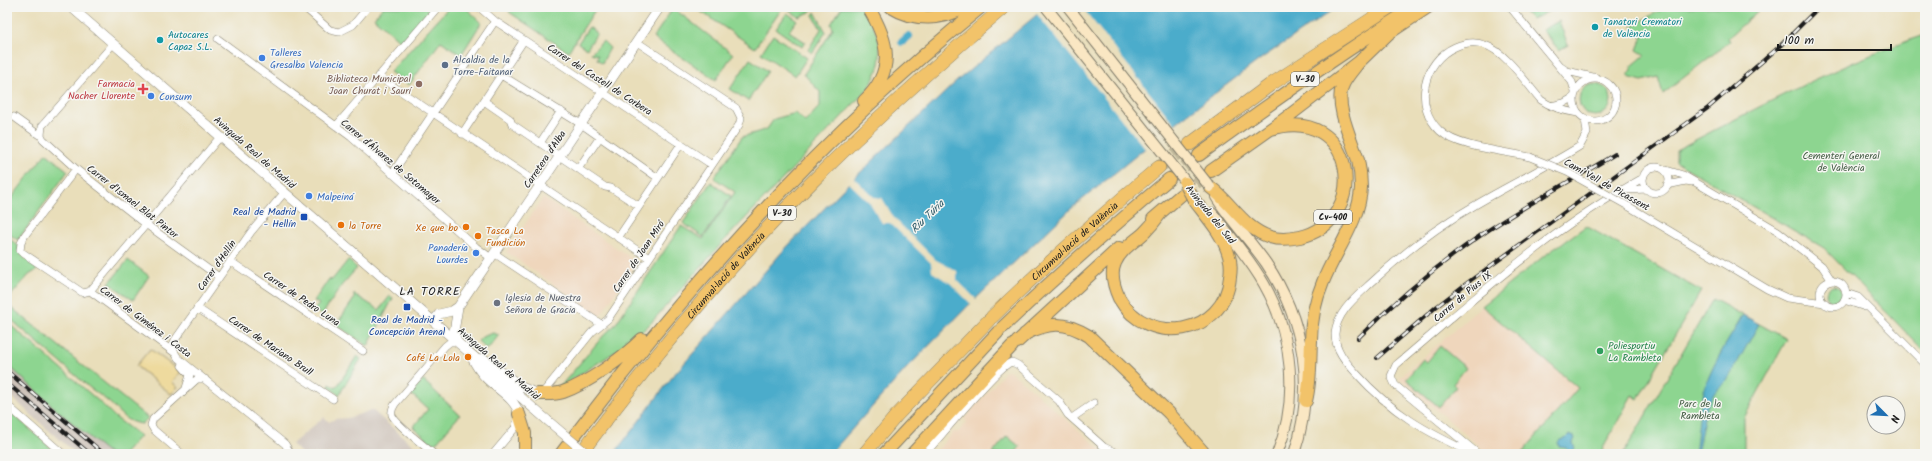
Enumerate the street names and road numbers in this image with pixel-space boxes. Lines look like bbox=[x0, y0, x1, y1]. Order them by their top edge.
street label: Carrer del Castell de Corbera bbox=[544, 40, 655, 120]
road number: V-30 bbox=[1291, 72, 1319, 86]
street label: Avinguda Real de Madrid bbox=[210, 112, 300, 194]
street label: Carrer d'Álvarez de Sotomayor bbox=[337, 115, 444, 209]
street label: Carretera d'Alba bbox=[519, 127, 570, 192]
street label: Camí Vell de Picassent bbox=[1560, 155, 1653, 215]
street label: Carrer d'Ismael Blat Pintor bbox=[83, 161, 182, 243]
street label: Avinguda del Sud bbox=[1181, 181, 1240, 249]
street label: Circumval·lació de València bbox=[1028, 198, 1122, 285]
road number: V-30 bbox=[768, 206, 796, 220]
road number: Cv-400 bbox=[1314, 210, 1352, 224]
street label: Carrer de Joan Miró bbox=[609, 217, 669, 296]
street label: Circumval·lació de València bbox=[683, 228, 769, 323]
street label: Carrer d'Hellín bbox=[193, 237, 240, 294]
street label: Carrer de Pedro Luna bbox=[260, 267, 343, 331]
street label: Carrer de Pius IX bbox=[1430, 267, 1496, 326]
street label: Carrer de Giménez i Costa bbox=[96, 282, 195, 362]
street label: Carrer de Mariano Brull bbox=[225, 312, 316, 380]
street label: Avinguda Real de Madrid bbox=[454, 323, 544, 405]

